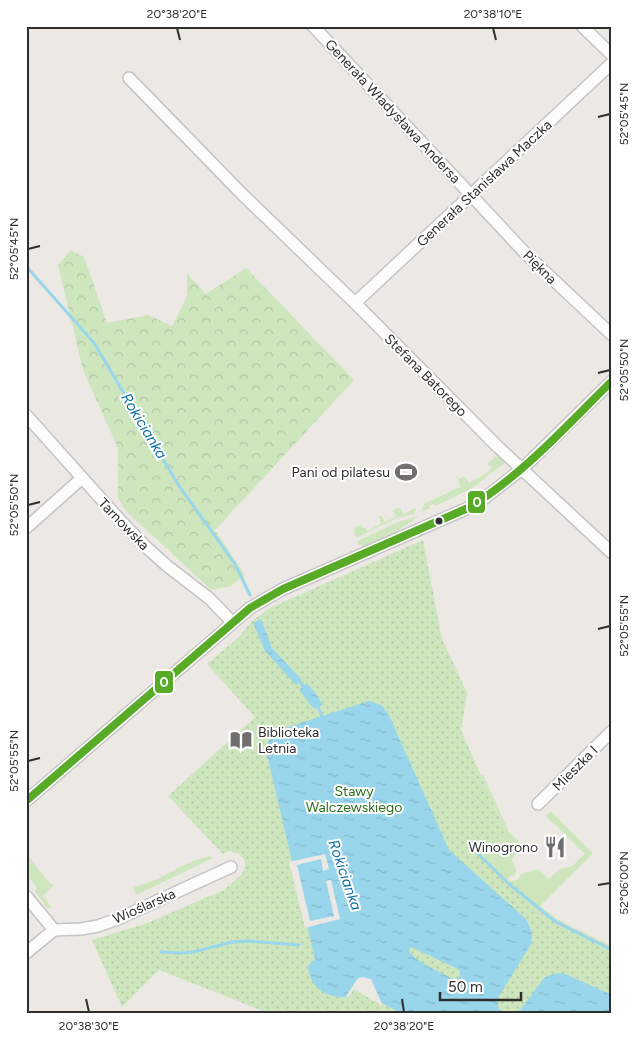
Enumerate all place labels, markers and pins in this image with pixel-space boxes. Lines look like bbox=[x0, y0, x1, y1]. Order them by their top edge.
sports icon: Pani od pilatesu bbox=[393, 459, 419, 485]
place label: Pani od pilatesu bbox=[292, 464, 390, 481]
unlabelled marker bbox=[434, 516, 444, 526]
place label: Biblioteka Letnia bbox=[258, 724, 319, 757]
library icon: Biblioteka Letnia bbox=[228, 727, 254, 753]
restaurant icon: Winogrono bbox=[542, 834, 568, 860]
place label: Winogrono bbox=[468, 839, 538, 856]

